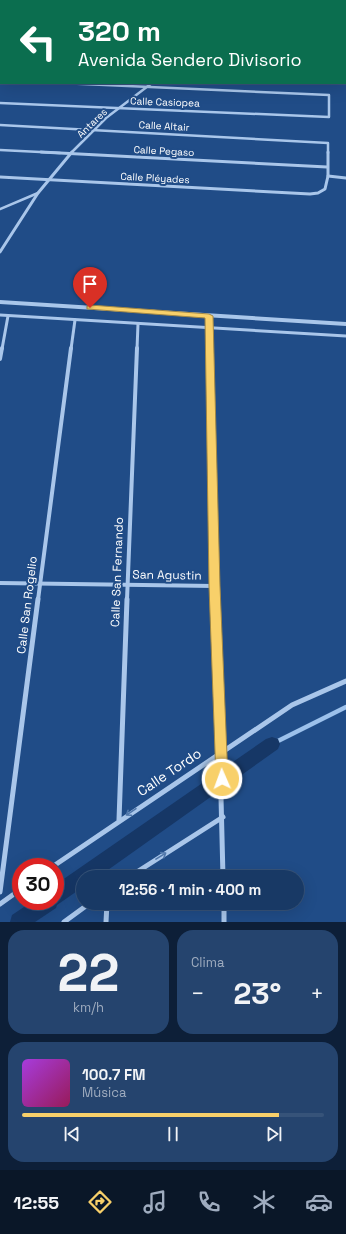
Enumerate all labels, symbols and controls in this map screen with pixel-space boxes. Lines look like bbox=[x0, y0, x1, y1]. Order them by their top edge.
text: 320 m bbox=[78, 13, 161, 49]
icon: left bbox=[12, 16, 64, 68]
text: Avenida Sendero Divisorio bbox=[78, 48, 302, 71]
street label: Calle Casiopea bbox=[130, 94, 200, 110]
street label: Antares bbox=[74, 105, 110, 141]
street label: Calle Altair bbox=[138, 118, 190, 134]
street label: Calle Pegaso bbox=[133, 143, 195, 159]
street label: Calle Pléyades bbox=[120, 170, 190, 186]
pin bbox=[73, 267, 107, 308]
icon: arrive bbox=[79, 273, 101, 295]
street label: Calle San Fernando bbox=[107, 517, 127, 627]
street label: Calle San Rogelio bbox=[13, 555, 41, 655]
street label: San Agustin bbox=[132, 566, 202, 584]
street label: Calle Tordo bbox=[133, 744, 205, 800]
position arrow bbox=[201, 758, 243, 800]
one-way arrow bbox=[126, 808, 137, 816]
one-way arrow bbox=[156, 852, 167, 860]
speed limit sign: 30 bbox=[12, 858, 64, 910]
text: 12:56 · 1 min · 400 m bbox=[119, 880, 261, 899]
text: 22 bbox=[58, 940, 119, 1006]
text: Clima bbox=[191, 954, 224, 971]
text: 23° bbox=[234, 974, 281, 1013]
text: − bbox=[191, 979, 205, 1007]
text: + bbox=[310, 979, 324, 1007]
text: km/h bbox=[73, 999, 104, 1016]
text: 100.7 FM bbox=[82, 1065, 145, 1084]
text: Música bbox=[82, 1084, 127, 1101]
icon: previous bbox=[61, 1123, 83, 1145]
icon: pause bbox=[162, 1123, 184, 1145]
icon: next bbox=[263, 1123, 285, 1145]
icon: directions bbox=[86, 1188, 114, 1216]
icon: music bbox=[141, 1188, 169, 1216]
icon: phone bbox=[195, 1188, 223, 1216]
icon: climate bbox=[250, 1188, 278, 1216]
icon: car bbox=[305, 1188, 333, 1216]
text: 12:55 bbox=[13, 1191, 59, 1214]

